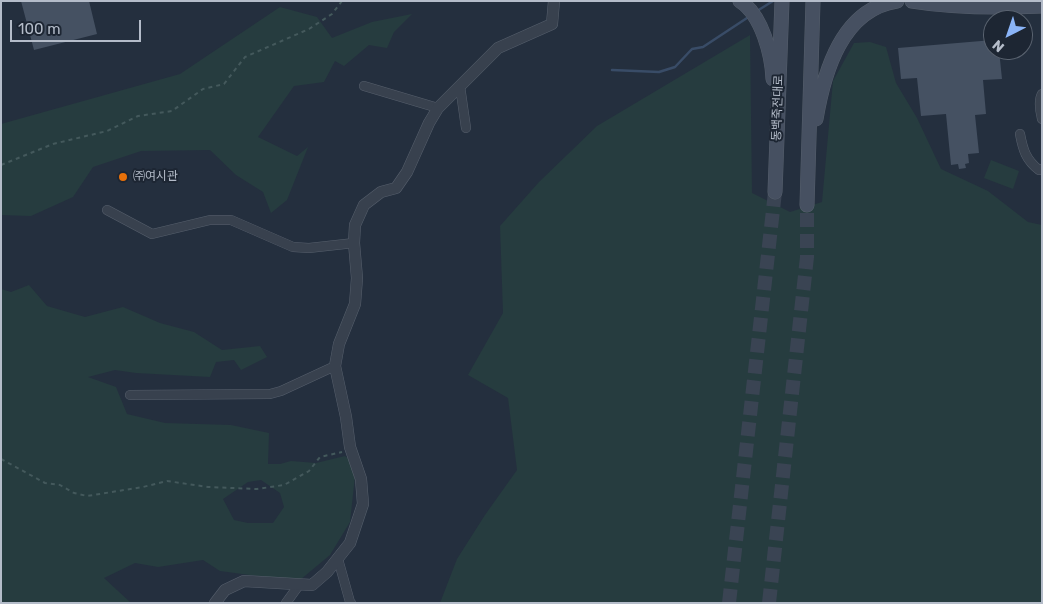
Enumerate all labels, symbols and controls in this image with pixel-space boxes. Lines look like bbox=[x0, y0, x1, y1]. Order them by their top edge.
scale bar bbox=[12, 10, 144, 42]
north arrow bbox=[983, 10, 1033, 60]
text: 100 m bbox=[18, 20, 60, 38]
text: N bbox=[989, 36, 1008, 56]
street label: 동백죽전대로 bbox=[770, 75, 786, 141]
place label: ㈜여시관 bbox=[133, 170, 178, 184]
marker: ㈜여시관 bbox=[117, 171, 129, 183]

